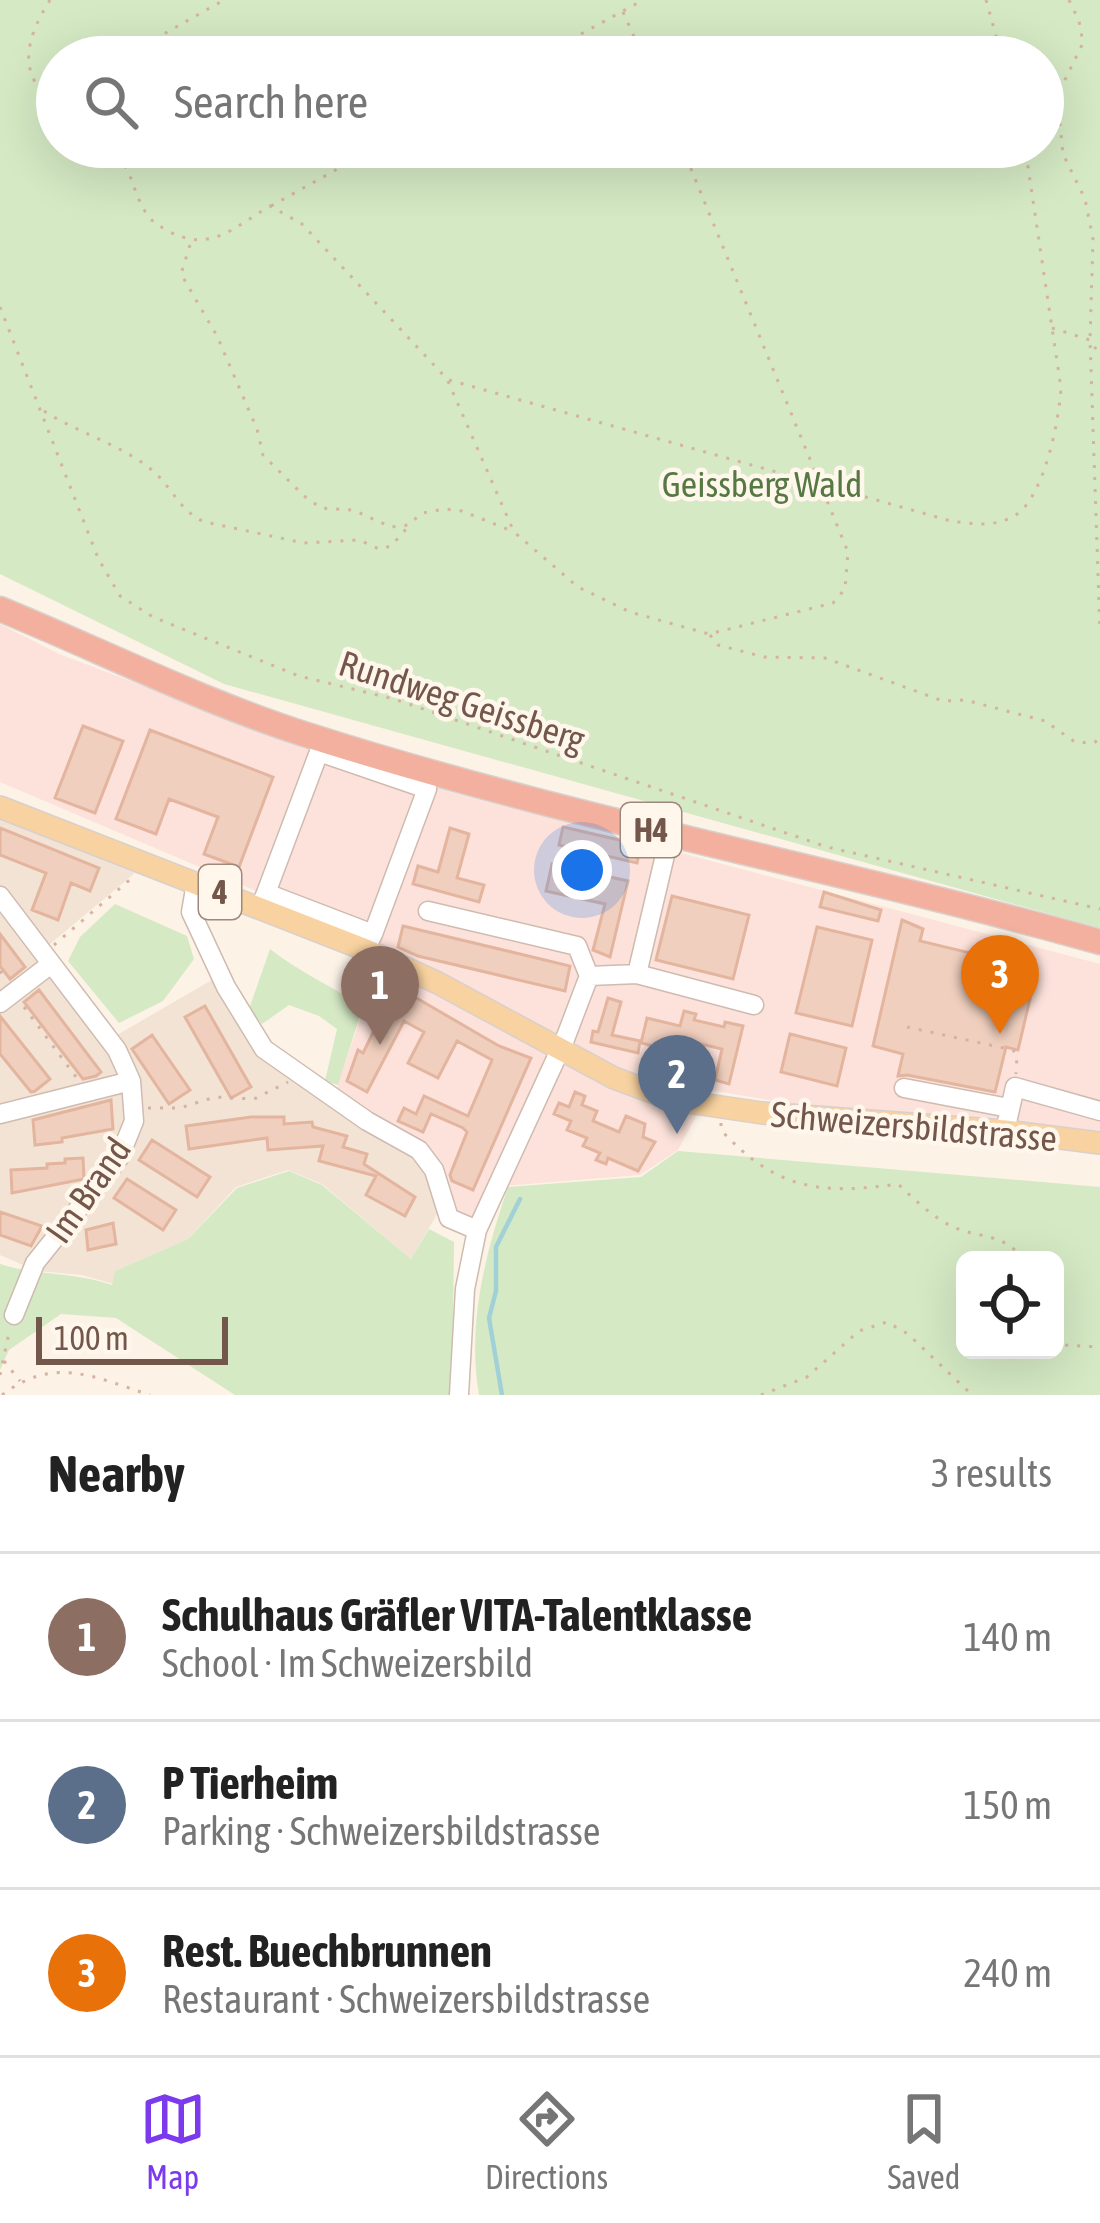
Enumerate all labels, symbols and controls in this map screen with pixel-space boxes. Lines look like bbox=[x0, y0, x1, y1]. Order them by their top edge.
search box bbox=[36, 36, 1064, 168]
icon: search bbox=[78, 69, 144, 135]
text: Search here bbox=[174, 76, 368, 128]
park label: Geissberg Wald bbox=[662, 463, 862, 505]
street label: Rundweg Geissberg bbox=[334, 642, 590, 761]
road number: H4 bbox=[621, 803, 681, 857]
your location bbox=[552, 840, 612, 900]
road number: 4 bbox=[199, 865, 241, 919]
pin: 3 bbox=[961, 935, 1039, 1034]
pin: 1 bbox=[341, 946, 419, 1045]
pin: 2 bbox=[638, 1035, 716, 1134]
street label: Schweizersbildstrasse bbox=[769, 1093, 1059, 1159]
street label: Im Brand bbox=[37, 1130, 139, 1250]
map controls bbox=[956, 1251, 1064, 1359]
button: locate bbox=[956, 1251, 1064, 1359]
scale bar bbox=[36, 1311, 228, 1364]
text: 100 m bbox=[54, 1319, 129, 1357]
text: Nearby bbox=[48, 1444, 185, 1503]
text: 3 results bbox=[931, 1451, 1052, 1495]
text: Schulhaus Gräfler VITA-Talentklasse bbox=[162, 1589, 752, 1641]
text: 1 bbox=[78, 1615, 96, 1659]
text: 140 m bbox=[964, 1615, 1052, 1659]
text: School · Im Schweizersbild bbox=[162, 1641, 533, 1685]
text: P Tierheim bbox=[162, 1757, 338, 1809]
text: 2 bbox=[78, 1783, 96, 1827]
text: 150 m bbox=[964, 1783, 1052, 1827]
text: Parking · Schweizersbildstrasse bbox=[162, 1809, 601, 1853]
text: Rest. Buechbrunnen bbox=[162, 1925, 492, 1977]
text: 3 bbox=[78, 1951, 96, 1995]
text: 240 m bbox=[964, 1951, 1052, 1995]
text: Restaurant · Schweizersbildstrasse bbox=[162, 1977, 650, 2021]
tab: Map bbox=[140, 2086, 206, 2196]
tab: Directions bbox=[485, 2086, 608, 2196]
tab: Saved bbox=[887, 2086, 960, 2196]

